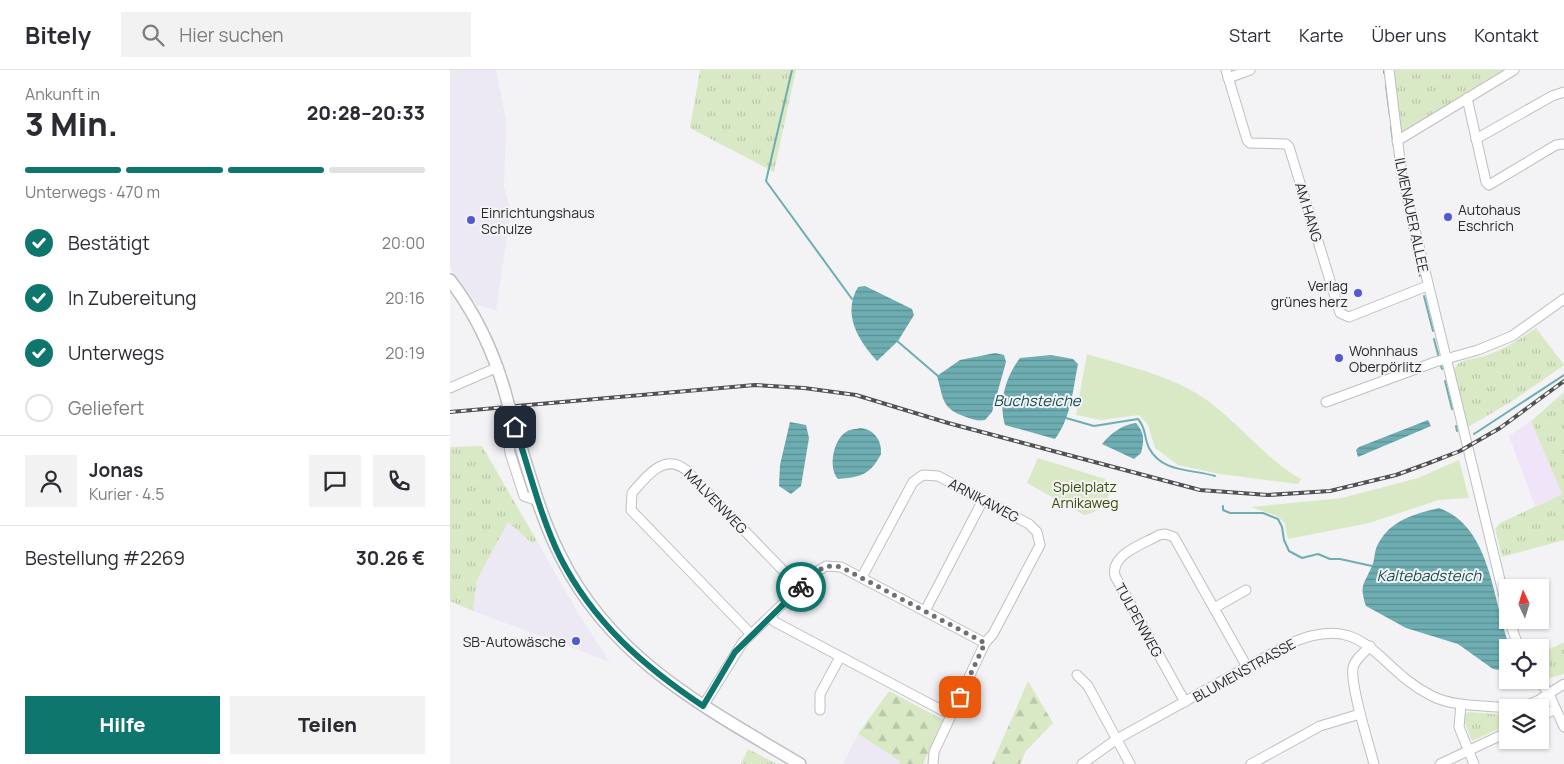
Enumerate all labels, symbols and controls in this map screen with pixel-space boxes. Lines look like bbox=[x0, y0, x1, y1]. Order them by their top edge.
search box bbox=[121, 12, 471, 57]
text: Bitely bbox=[25, 18, 91, 51]
icon: search bbox=[139, 21, 167, 49]
text: Hier suchen bbox=[179, 22, 284, 48]
text: Start bbox=[1229, 23, 1271, 47]
text: Karte bbox=[1299, 23, 1344, 47]
text: Über uns bbox=[1372, 23, 1446, 47]
text: Kontakt bbox=[1474, 23, 1539, 47]
text: Ankunft in bbox=[25, 83, 100, 105]
text: 20:28–20:33 bbox=[307, 100, 425, 126]
text: 3 Min. bbox=[25, 102, 118, 146]
street label: ILMENAUER ALLEE bbox=[1391, 156, 1433, 274]
street label: AM HANG bbox=[1291, 180, 1327, 244]
text: Unterwegs · 470 m bbox=[25, 181, 160, 203]
place label: Autohaus Eschrich bbox=[1458, 200, 1521, 235]
place label: Einrichtungshaus Schulze bbox=[481, 203, 595, 238]
marker: Autohaus Eschrich bbox=[1442, 211, 1454, 223]
marker: Einrichtungshaus Schulze bbox=[465, 214, 477, 226]
icon: check bbox=[25, 229, 53, 257]
text: Bestätigt bbox=[68, 230, 150, 256]
text: 20:00 bbox=[382, 232, 425, 254]
place label: Verlag grünes herz bbox=[1271, 276, 1348, 311]
icon: check bbox=[25, 284, 53, 312]
text: In Zubereitung bbox=[68, 285, 196, 311]
text: 20:16 bbox=[385, 287, 425, 309]
marker: Verlag grünes herz bbox=[1352, 287, 1364, 299]
icon: check bbox=[25, 339, 53, 367]
text: Unterwegs bbox=[68, 340, 164, 366]
place label: Wohnhaus Oberpörlitz bbox=[1349, 341, 1422, 376]
text: 20:19 bbox=[385, 342, 425, 364]
marker: Wohnhaus Oberpörlitz bbox=[1333, 352, 1345, 364]
water label: Buchsteiche bbox=[993, 390, 1082, 411]
text: Geliefert bbox=[68, 395, 144, 421]
pin bbox=[494, 406, 536, 448]
icon: home bbox=[501, 413, 529, 441]
button: person bbox=[25, 455, 77, 507]
button: chat bbox=[309, 455, 361, 507]
button: phone bbox=[373, 455, 425, 507]
text: Jonas bbox=[89, 457, 143, 483]
street label: MALVENWEG bbox=[680, 464, 752, 538]
street label: ARNIKAWEG bbox=[945, 473, 1023, 527]
park label: Spielplatz Arnikaweg bbox=[1052, 477, 1118, 512]
text: Kurier · 4.5 bbox=[89, 483, 165, 505]
text: Bestellung #2269 bbox=[25, 545, 185, 571]
text: 30.26 € bbox=[356, 545, 425, 571]
courier bbox=[776, 562, 826, 612]
water label: Kaltebadsteich bbox=[1377, 565, 1482, 586]
icon: bike bbox=[787, 573, 815, 601]
north arrow bbox=[1499, 579, 1549, 629]
map controls bbox=[1499, 579, 1549, 749]
street label: TULPENWEG bbox=[1111, 580, 1167, 661]
place label: SB-Autowäsche bbox=[463, 632, 566, 651]
street label: BLUMENSTRASSE bbox=[1189, 634, 1299, 706]
marker: SB-Autowäsche bbox=[570, 635, 582, 647]
button: locate bbox=[1499, 639, 1549, 689]
pin bbox=[939, 676, 981, 718]
icon: bag bbox=[946, 683, 974, 711]
button: Hilfe bbox=[25, 696, 220, 754]
button: Teilen bbox=[230, 696, 425, 754]
button: layers bbox=[1499, 699, 1549, 749]

